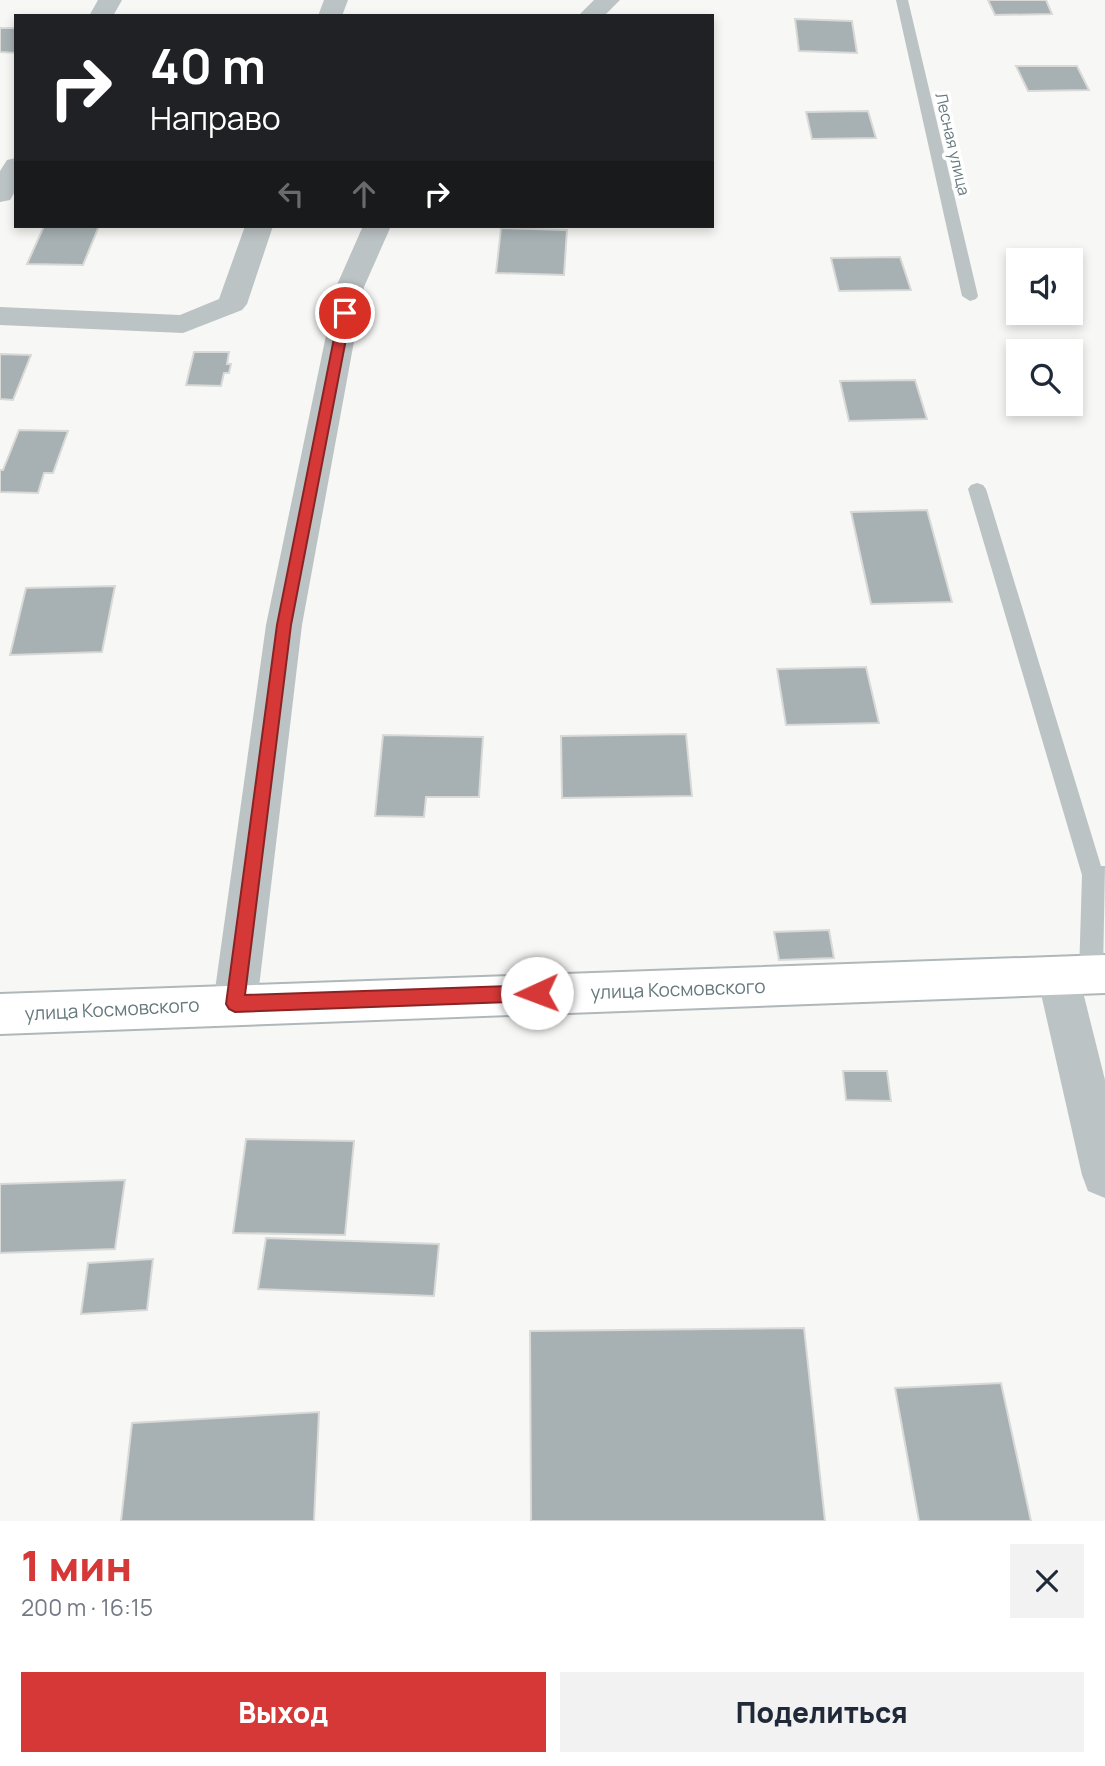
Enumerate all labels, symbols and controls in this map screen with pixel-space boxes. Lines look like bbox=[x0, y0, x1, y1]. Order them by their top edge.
text: 40 m bbox=[150, 32, 266, 99]
icon: right bbox=[35, 42, 126, 133]
street label: Лесная улица bbox=[930, 90, 976, 198]
text: Направо bbox=[150, 96, 281, 140]
icon: left bbox=[272, 175, 310, 213]
icon: ahead bbox=[345, 175, 383, 213]
icon: right bbox=[418, 175, 456, 213]
map controls bbox=[1006, 248, 1083, 416]
button: sound bbox=[1006, 248, 1083, 325]
pin bbox=[315, 283, 375, 343]
icon: arrive bbox=[326, 294, 364, 332]
button: search bbox=[1006, 339, 1083, 416]
position arrow bbox=[500, 956, 574, 1030]
street label: улица Космовского bbox=[590, 973, 766, 1005]
street label: улица Космовского bbox=[24, 991, 200, 1027]
text: 1 мин bbox=[21, 1536, 132, 1594]
button: close bbox=[1010, 1544, 1084, 1618]
text: 200 m · 16:15 bbox=[21, 1591, 153, 1623]
button: Выход bbox=[21, 1672, 546, 1752]
button: Поделиться bbox=[560, 1672, 1084, 1752]

